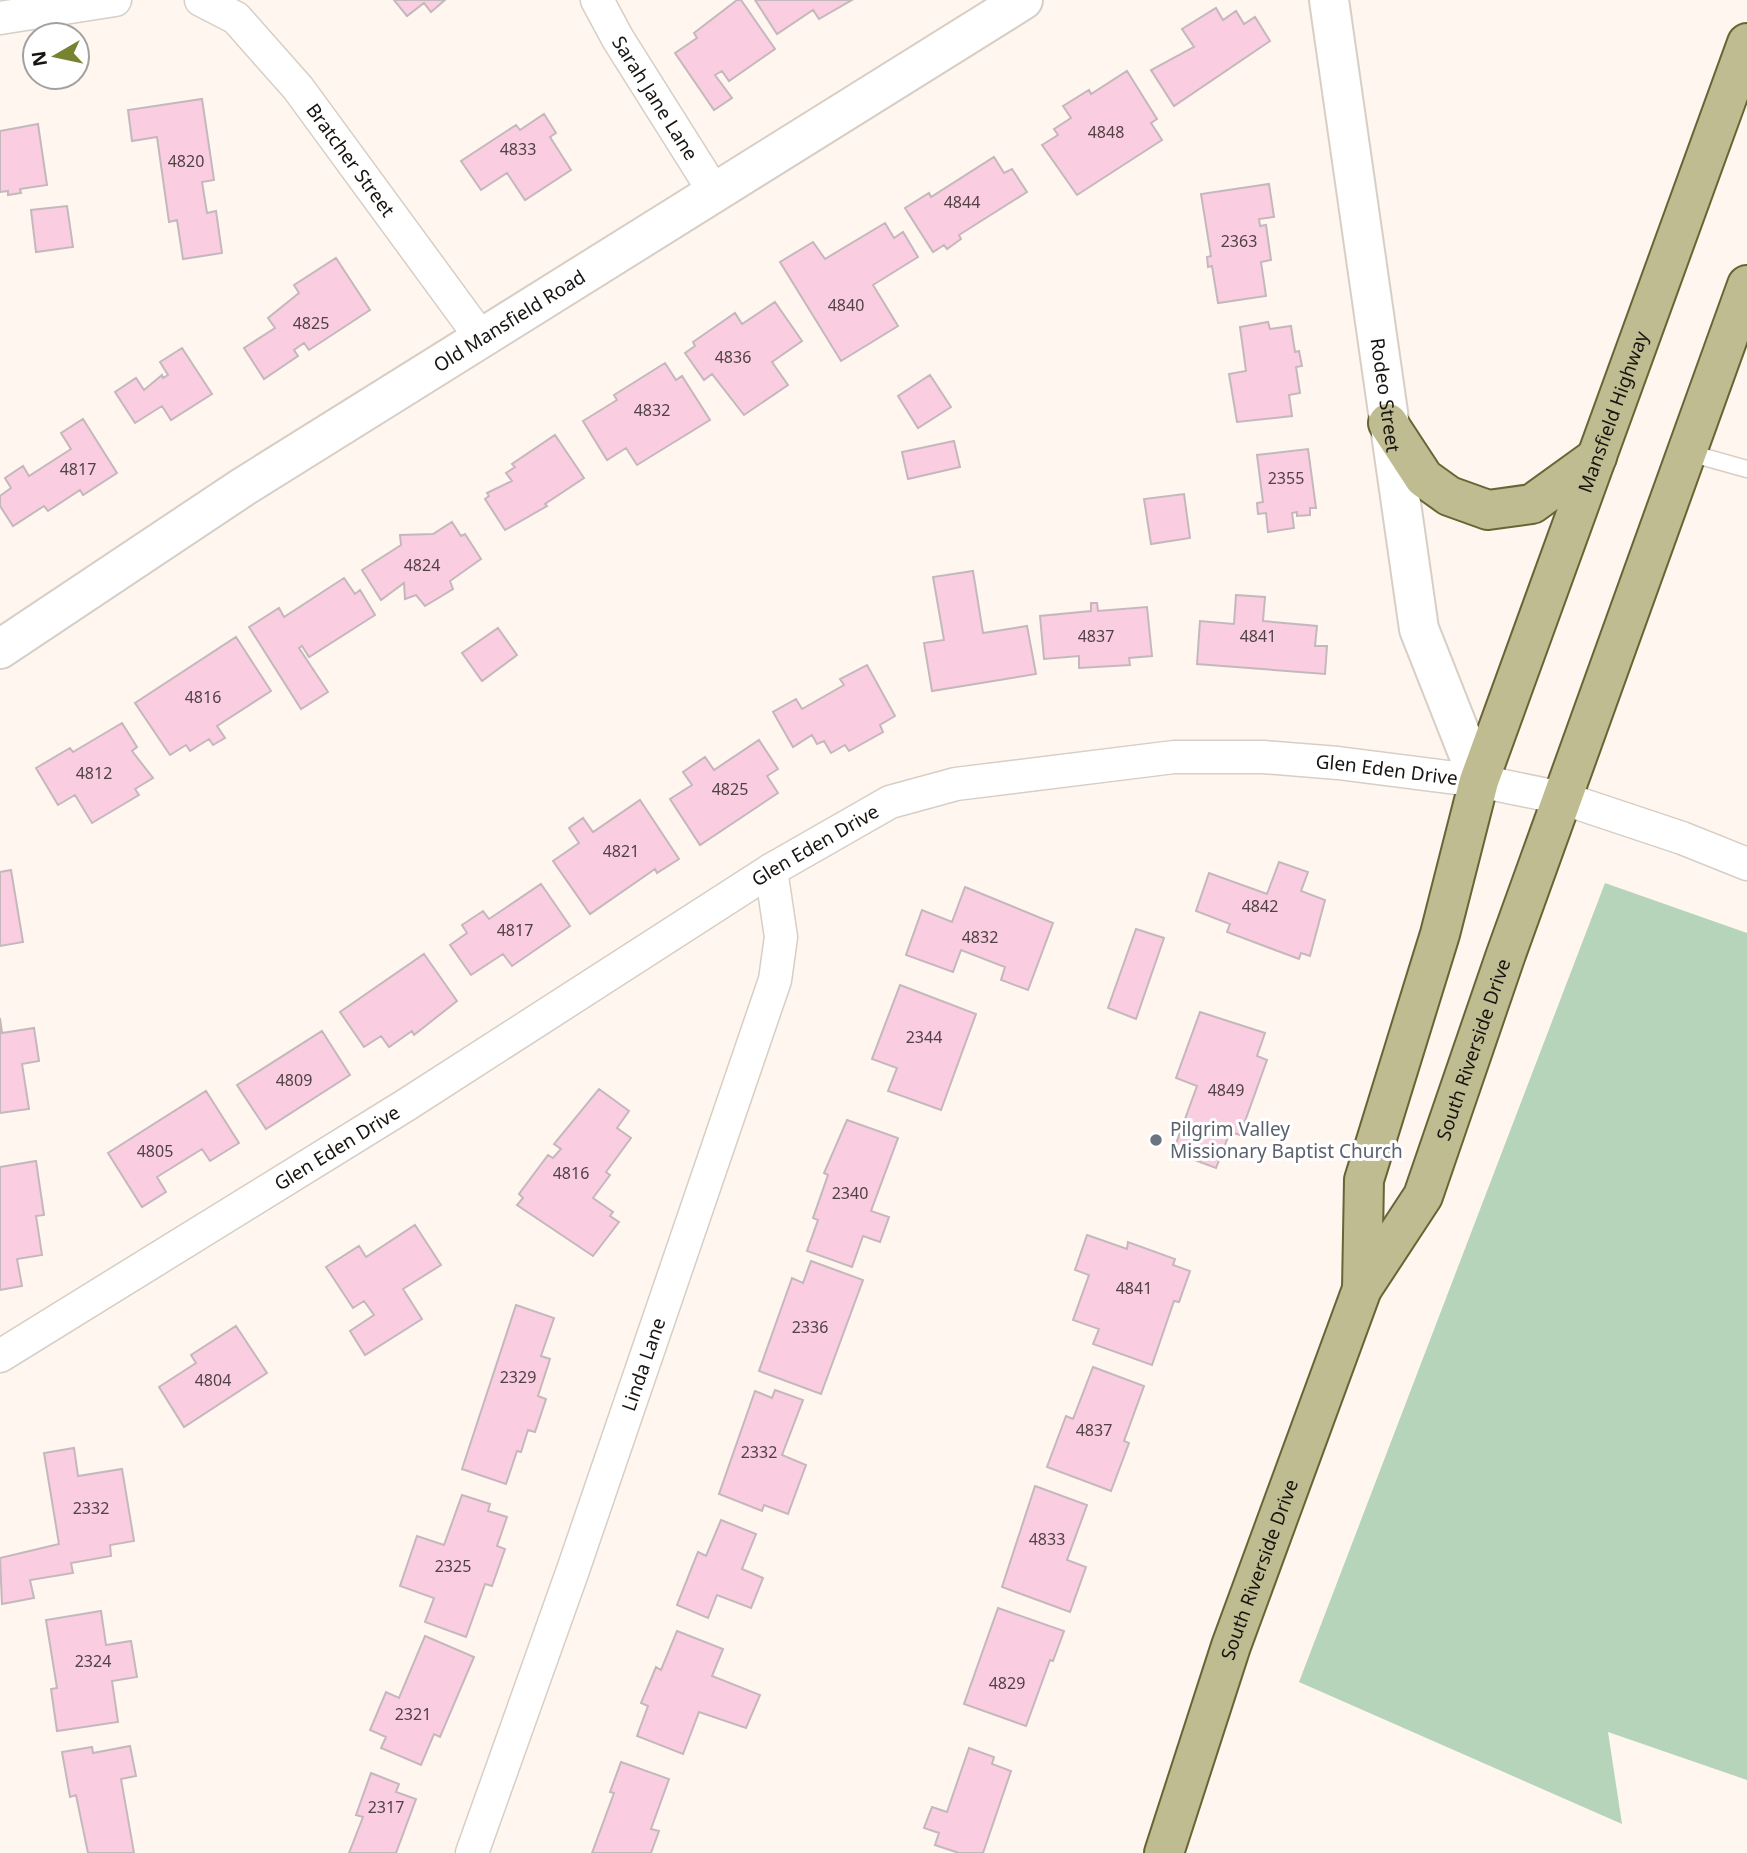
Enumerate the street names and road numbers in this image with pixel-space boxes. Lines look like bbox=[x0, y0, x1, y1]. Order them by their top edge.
street label: Sarah Jane Lane bbox=[606, 31, 704, 165]
street label: Bratcher Street bbox=[300, 98, 401, 222]
street label: Old Mansfield Road bbox=[428, 263, 590, 378]
street label: Mansfield Highway bbox=[1572, 327, 1654, 496]
street label: Rodeo Street bbox=[1364, 336, 1407, 454]
street label: Glen Eden Drive bbox=[1315, 748, 1459, 791]
street label: Glen Eden Drive bbox=[746, 798, 883, 892]
street label: South Riverside Drive bbox=[1430, 955, 1517, 1144]
street label: Glen Eden Drive bbox=[269, 1099, 404, 1196]
street label: Linda Lane bbox=[615, 1314, 671, 1414]
street label: South Riverside Drive bbox=[1214, 1476, 1304, 1663]

